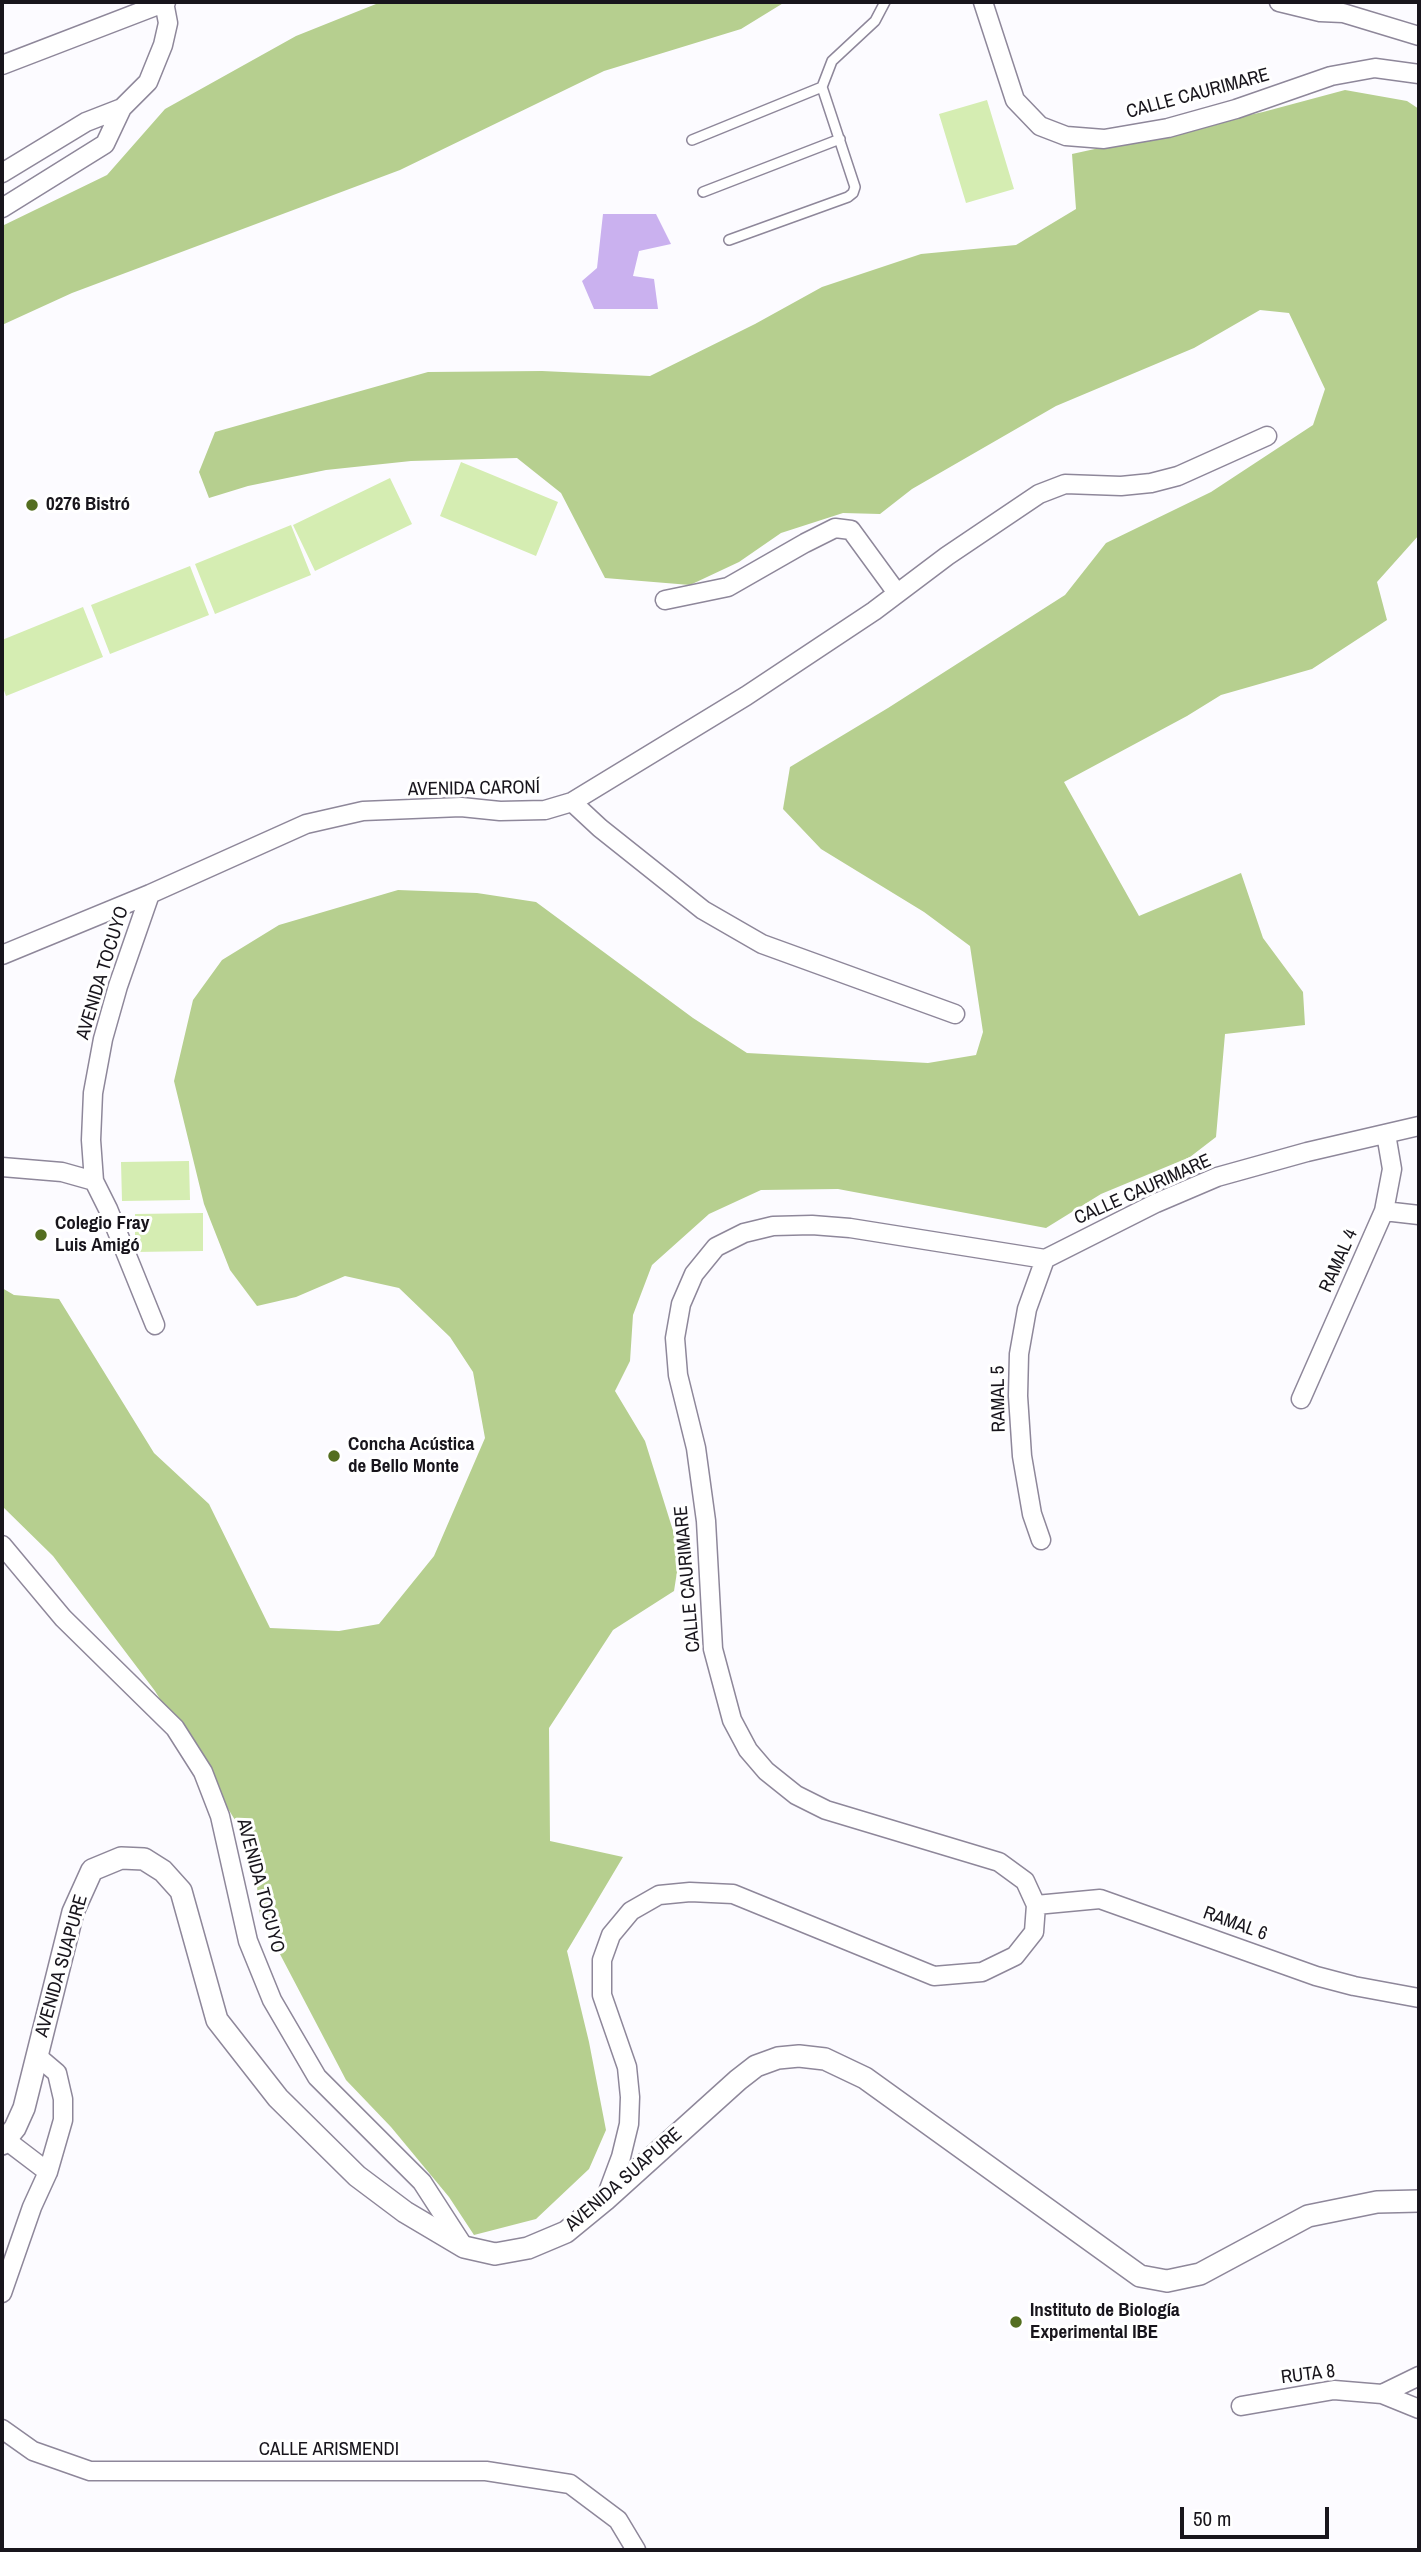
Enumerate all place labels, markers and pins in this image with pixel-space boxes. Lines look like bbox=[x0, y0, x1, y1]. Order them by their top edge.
place label: 0276 Bistró bbox=[46, 494, 130, 516]
marker: 0276 Bistró bbox=[24, 497, 40, 513]
place label: Colegio Fray Luis Amigó bbox=[55, 1213, 149, 1257]
marker: Colegio Fray Luis Amigó bbox=[33, 1227, 49, 1243]
place label: Concha Acústica de Bello Monte bbox=[348, 1434, 474, 1478]
marker: Concha Acústica de Bello Monte bbox=[326, 1448, 342, 1464]
place label: Instituto de Biología Experimental IBE bbox=[1030, 2300, 1180, 2344]
marker: Instituto de Biología Experimental IBE bbox=[1008, 2314, 1024, 2330]

